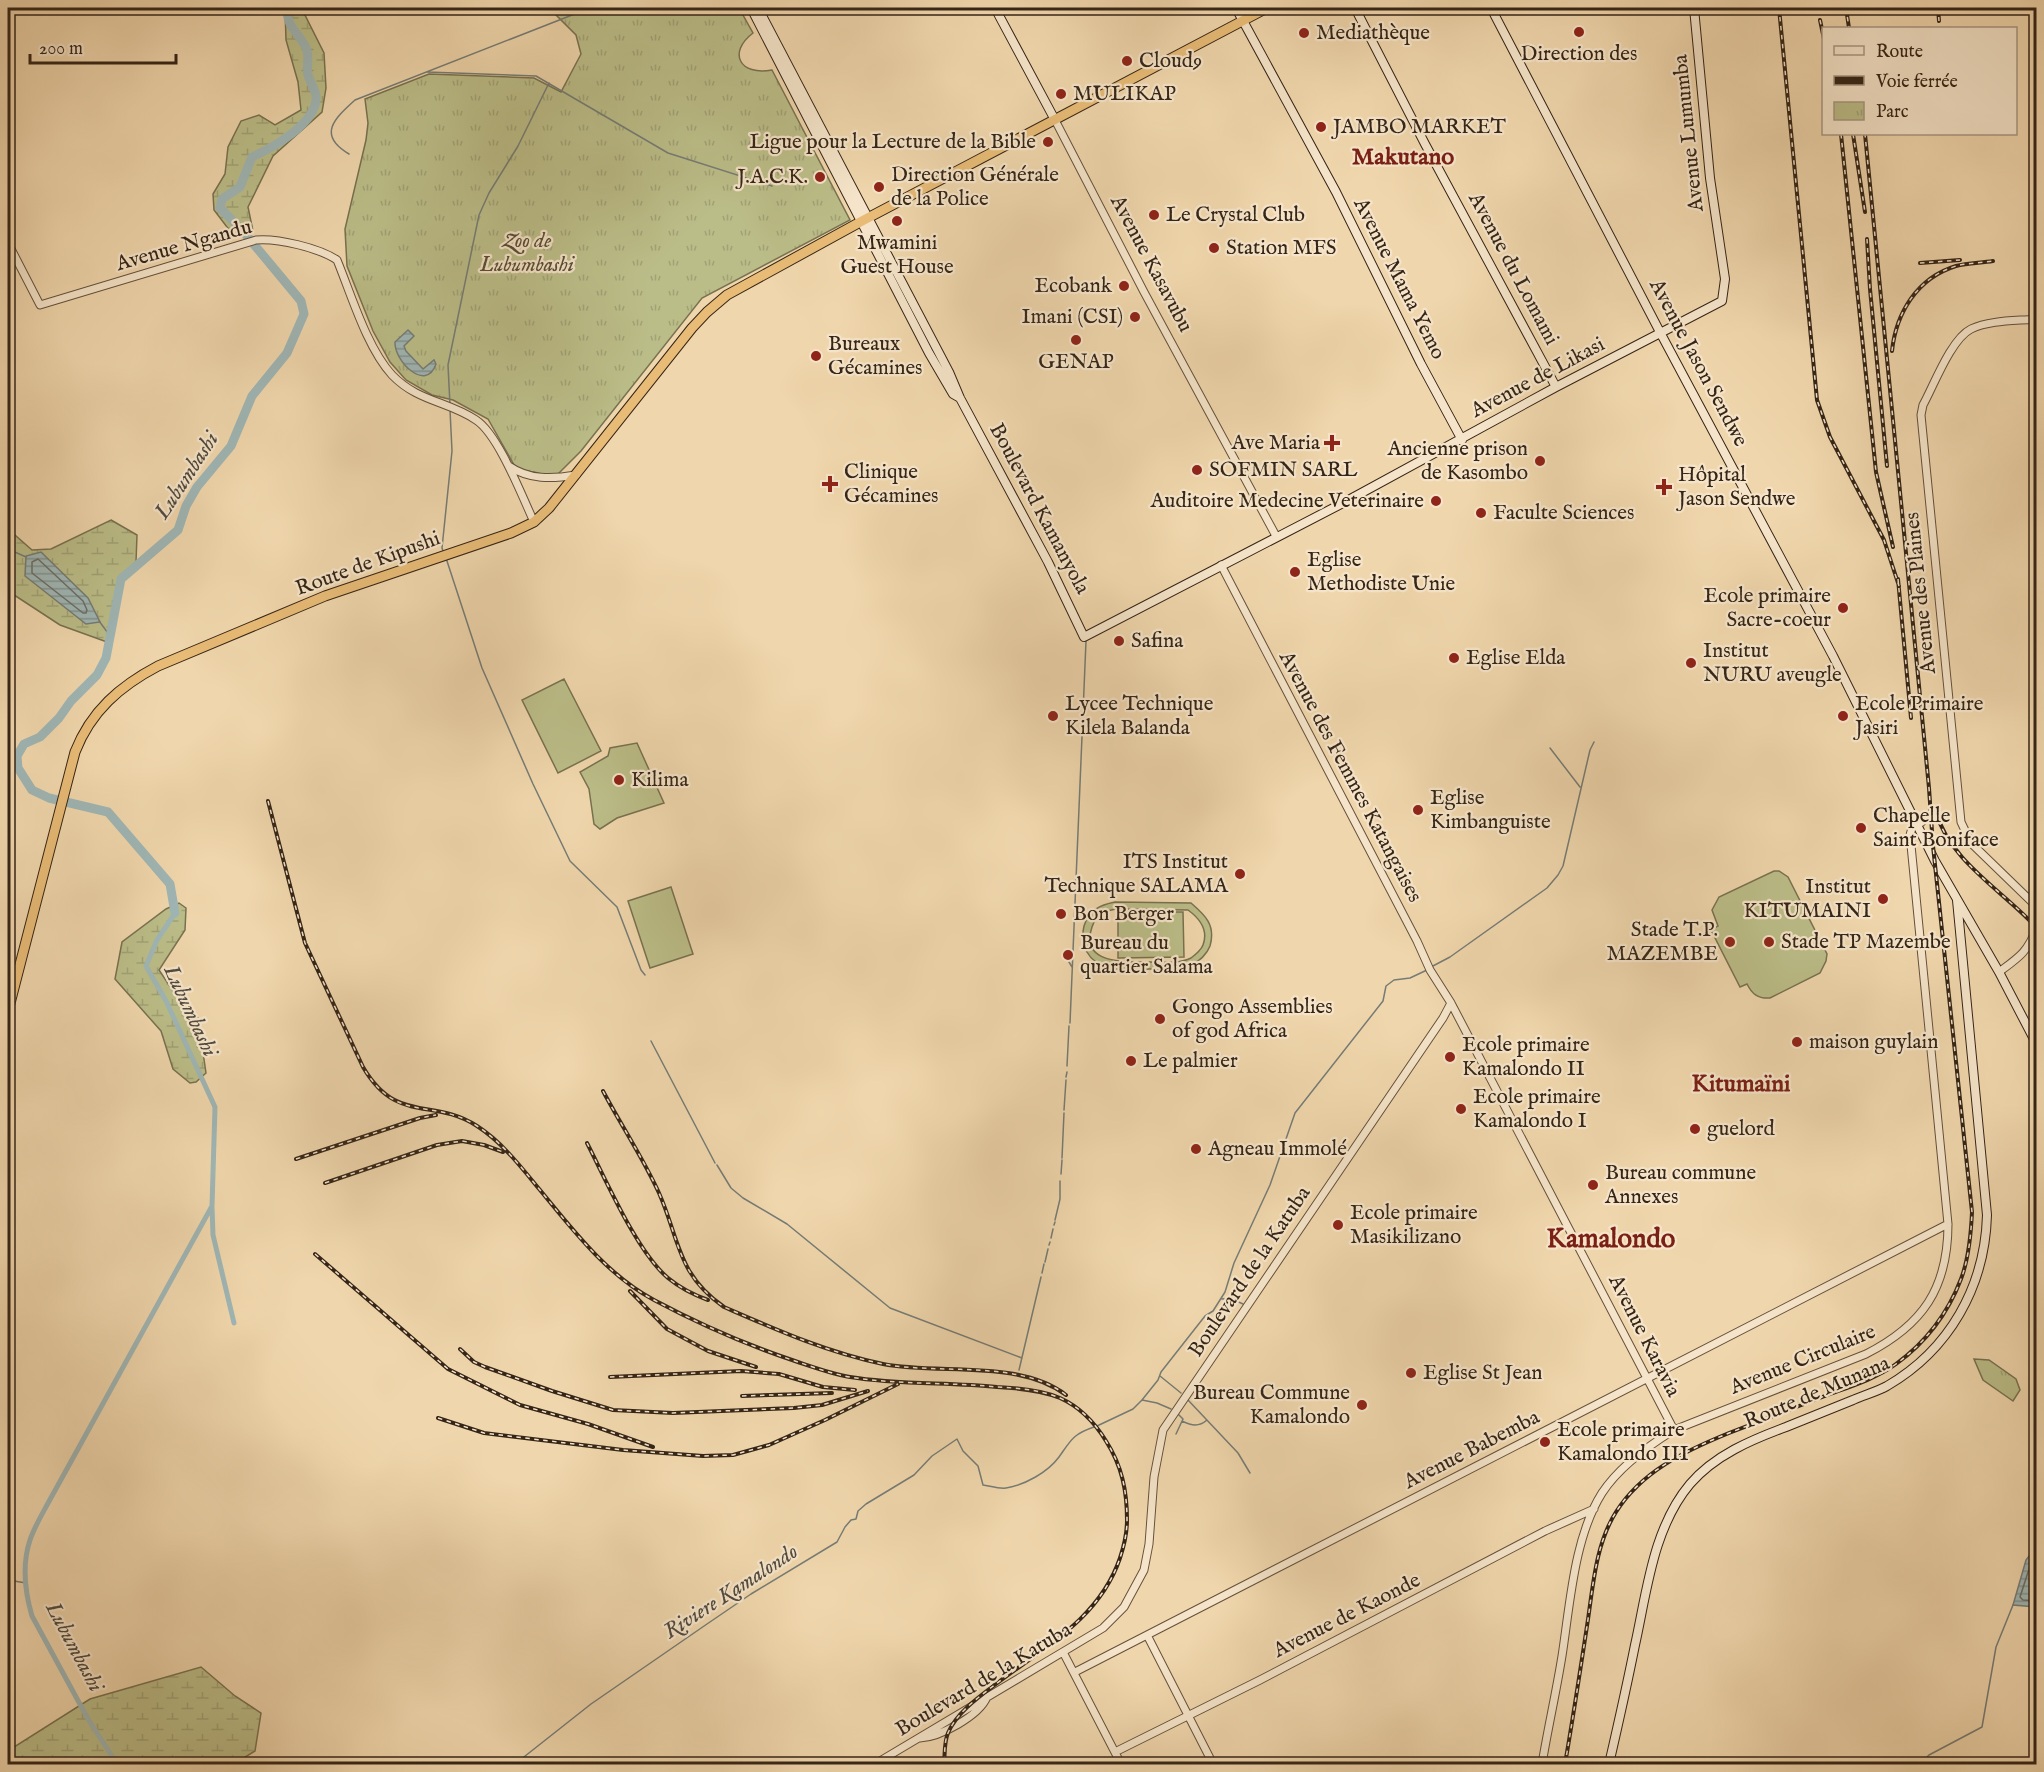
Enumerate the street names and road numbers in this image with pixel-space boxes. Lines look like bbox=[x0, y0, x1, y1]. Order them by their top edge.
street label: Avenue Lumumba bbox=[1667, 52, 1711, 214]
street label: Avenue du Lomami bbox=[1461, 187, 1565, 350]
street label: Avenue Kasavubu bbox=[1103, 190, 1199, 337]
street label: Avenue Mama Yemo bbox=[1346, 193, 1451, 364]
street label: Avenue Ngandu bbox=[112, 214, 255, 279]
street label: Avenue Jason Sendwe bbox=[1642, 274, 1754, 452]
street label: Avenue de Likasi bbox=[1465, 331, 1610, 425]
street label: Boulevard Kamanyola bbox=[983, 419, 1096, 600]
street label: Avenue des Plaines bbox=[1899, 511, 1943, 676]
street label: Route de Kipushi bbox=[292, 525, 444, 603]
street label: Avenue des Femmes Katangaises bbox=[1272, 646, 1428, 907]
street label: Boulevard de la Katuba bbox=[1183, 1181, 1318, 1363]
street label: Avenue Karavia bbox=[1601, 1269, 1687, 1402]
street label: Avenue Circulaire bbox=[1725, 1318, 1880, 1402]
street label: Route de Munana bbox=[1740, 1350, 1895, 1436]
street label: Avenue Babemba bbox=[1399, 1404, 1545, 1496]
street label: Avenue de Kaonde bbox=[1268, 1567, 1425, 1665]
street label: Boulevard de la Katuba bbox=[891, 1616, 1078, 1743]

